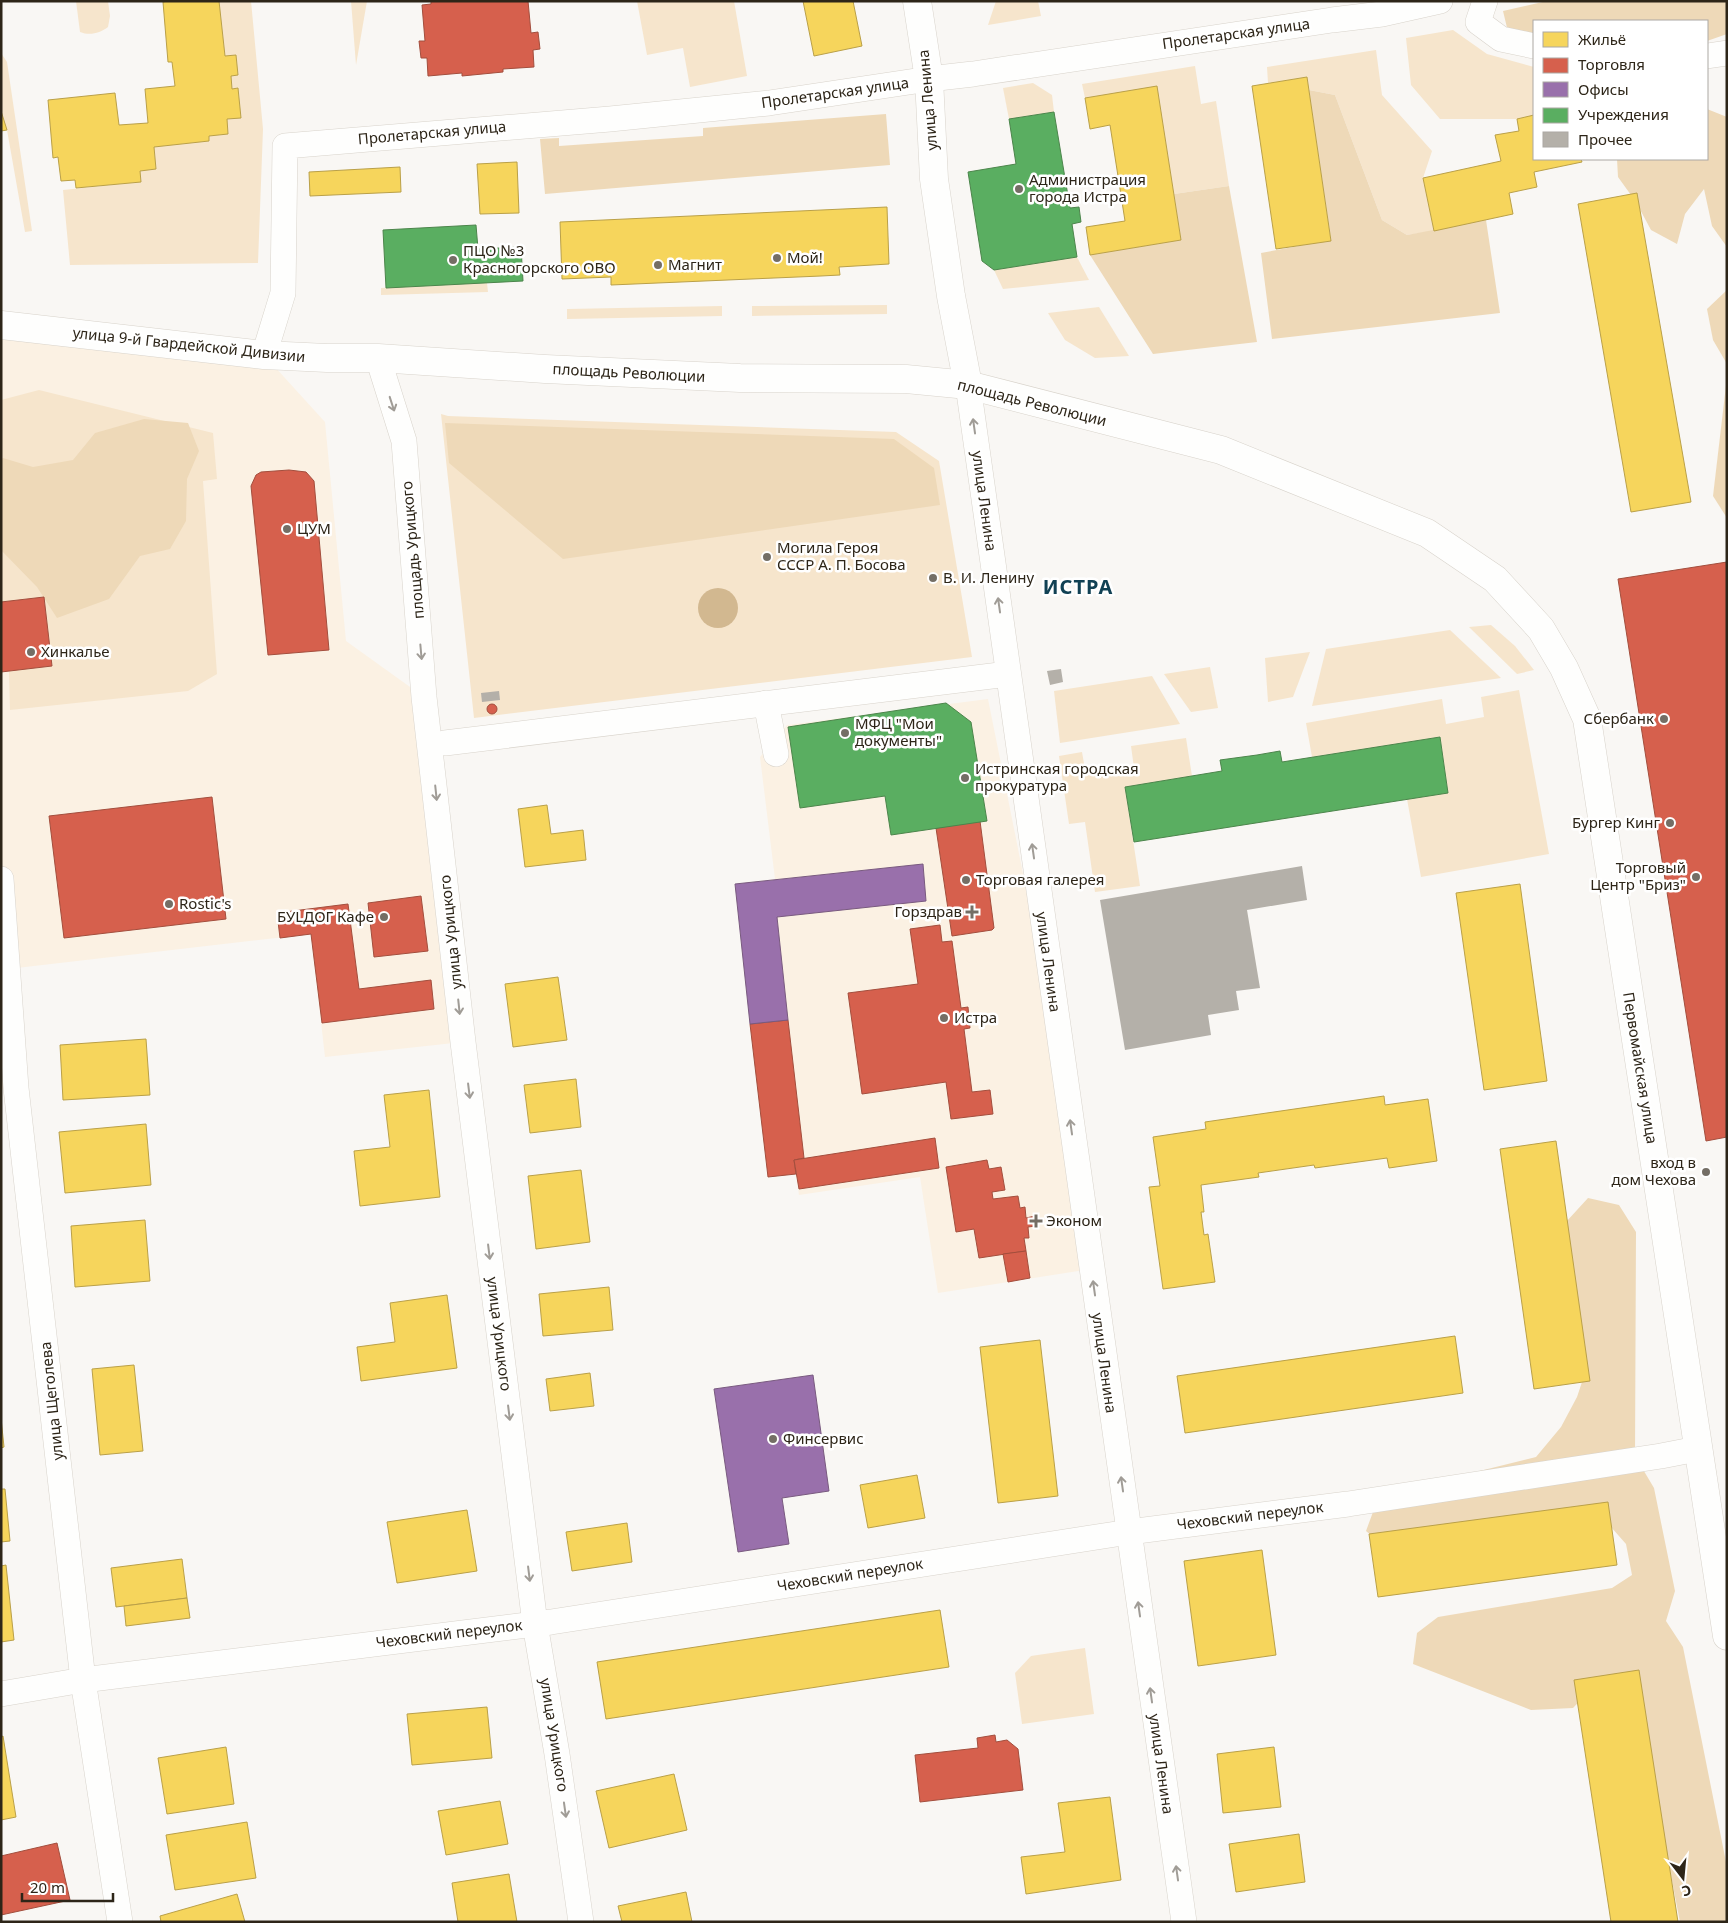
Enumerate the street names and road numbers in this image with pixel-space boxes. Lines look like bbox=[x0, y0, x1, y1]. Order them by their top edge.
street label: Пролетарская улица bbox=[1161, 13, 1311, 53]
street label: улица Ленина bbox=[913, 49, 941, 151]
street label: Пролетарская улица bbox=[760, 72, 910, 112]
street label: Пролетарская улица bbox=[357, 116, 507, 148]
street label: улица 9-й Гвардейской Дивизии bbox=[72, 322, 306, 366]
street label: площадь Революции bbox=[552, 358, 706, 386]
street label: площадь Революции bbox=[956, 374, 1109, 430]
street label: улица Ленина bbox=[968, 449, 1002, 552]
street label: площадь Урицкого bbox=[396, 480, 428, 620]
street label: улица Урицкого bbox=[434, 874, 466, 990]
street label: улица Ленина bbox=[1032, 910, 1066, 1013]
street label: Первомайская улица bbox=[1619, 991, 1663, 1145]
street label: улица Урицкого bbox=[483, 1276, 517, 1392]
street label: улица Ленина bbox=[1088, 1311, 1122, 1414]
street label: улица Щеголева bbox=[35, 1341, 67, 1461]
street label: Чеховский переулок bbox=[1175, 1496, 1324, 1534]
street label: Чеховский переулок bbox=[775, 1553, 924, 1595]
street label: Чеховский переулок bbox=[374, 1614, 523, 1652]
street label: улица Урицкого bbox=[536, 1676, 574, 1793]
street label: улица Ленина bbox=[1145, 1712, 1179, 1815]

